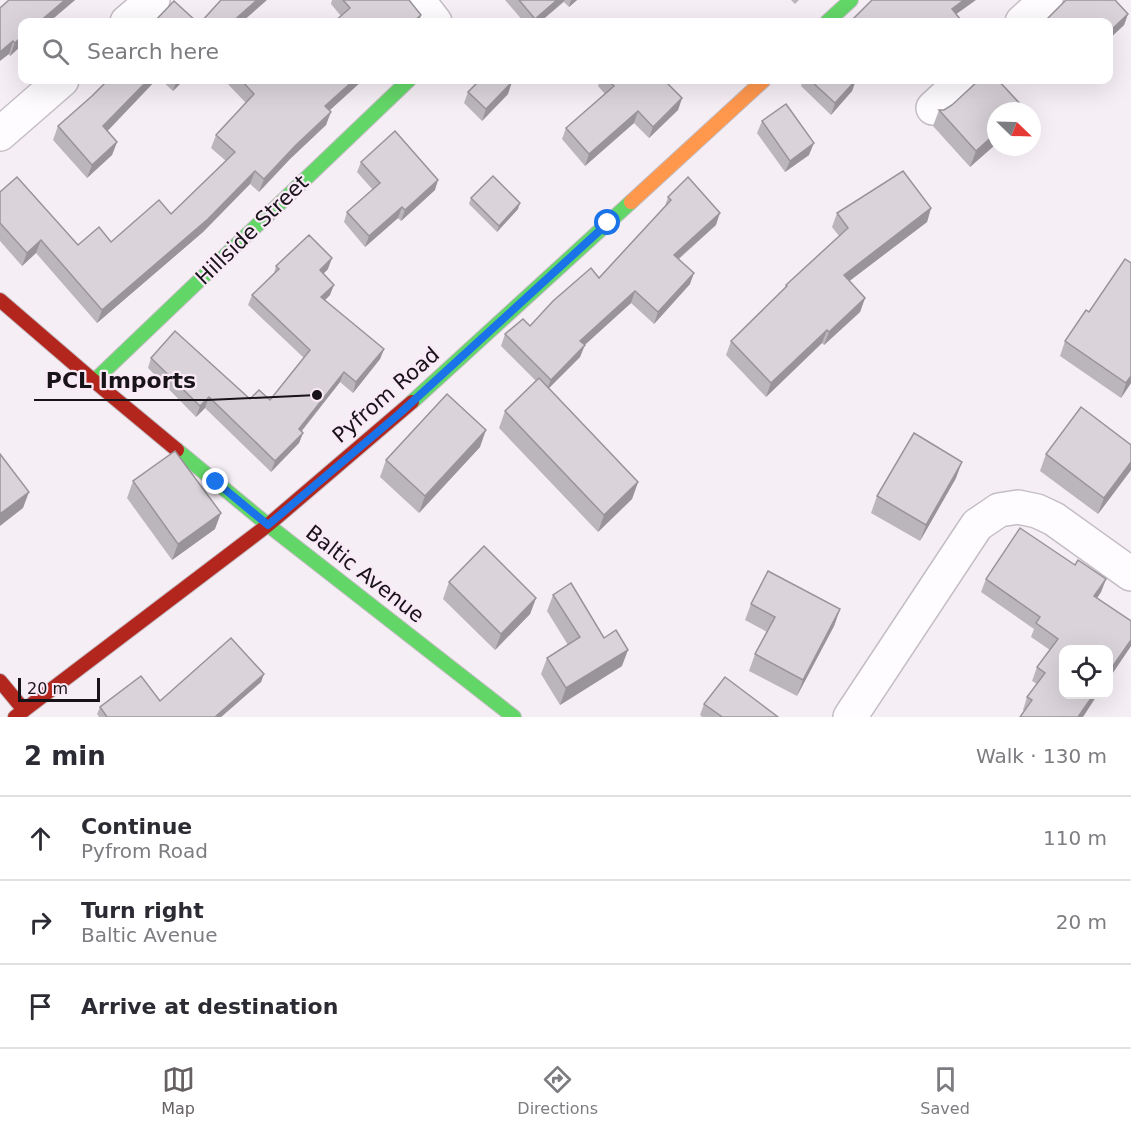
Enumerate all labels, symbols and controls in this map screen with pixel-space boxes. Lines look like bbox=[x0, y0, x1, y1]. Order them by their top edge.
search box bbox=[18, 18, 1113, 84]
icon: search bbox=[39, 35, 72, 68]
text: Search here bbox=[87, 39, 219, 64]
north arrow bbox=[987, 102, 1041, 156]
street label: Hillside Street bbox=[191, 170, 313, 290]
route start bbox=[594, 209, 620, 235]
street label: Pyfrom Road bbox=[328, 342, 444, 448]
callout: PCL Imports bbox=[34, 360, 208, 400]
text: PCL Imports bbox=[46, 368, 196, 393]
route end bbox=[202, 468, 228, 494]
street label: Baltic Avenue bbox=[301, 520, 429, 628]
map controls bbox=[1059, 645, 1113, 699]
button: locate bbox=[1059, 645, 1113, 699]
scale bar bbox=[18, 675, 100, 702]
text: 20 m bbox=[27, 679, 68, 698]
text: 2 min bbox=[24, 741, 106, 771]
text: Walk · 130 m bbox=[976, 744, 1107, 768]
text: Continue bbox=[81, 814, 192, 839]
icon: ahead bbox=[24, 822, 57, 855]
text: 110 m bbox=[1043, 826, 1107, 850]
text: Pyfrom Road bbox=[81, 839, 208, 863]
text: Turn right bbox=[81, 898, 204, 923]
icon: right bbox=[24, 906, 57, 939]
text: 20 m bbox=[1056, 910, 1107, 934]
text: Baltic Avenue bbox=[81, 923, 218, 947]
icon: arrive bbox=[24, 990, 57, 1023]
text: Arrive at destination bbox=[81, 994, 338, 1019]
tab: Map bbox=[161, 1063, 195, 1118]
tab: Directions bbox=[517, 1063, 598, 1118]
tab: Saved bbox=[920, 1063, 970, 1118]

